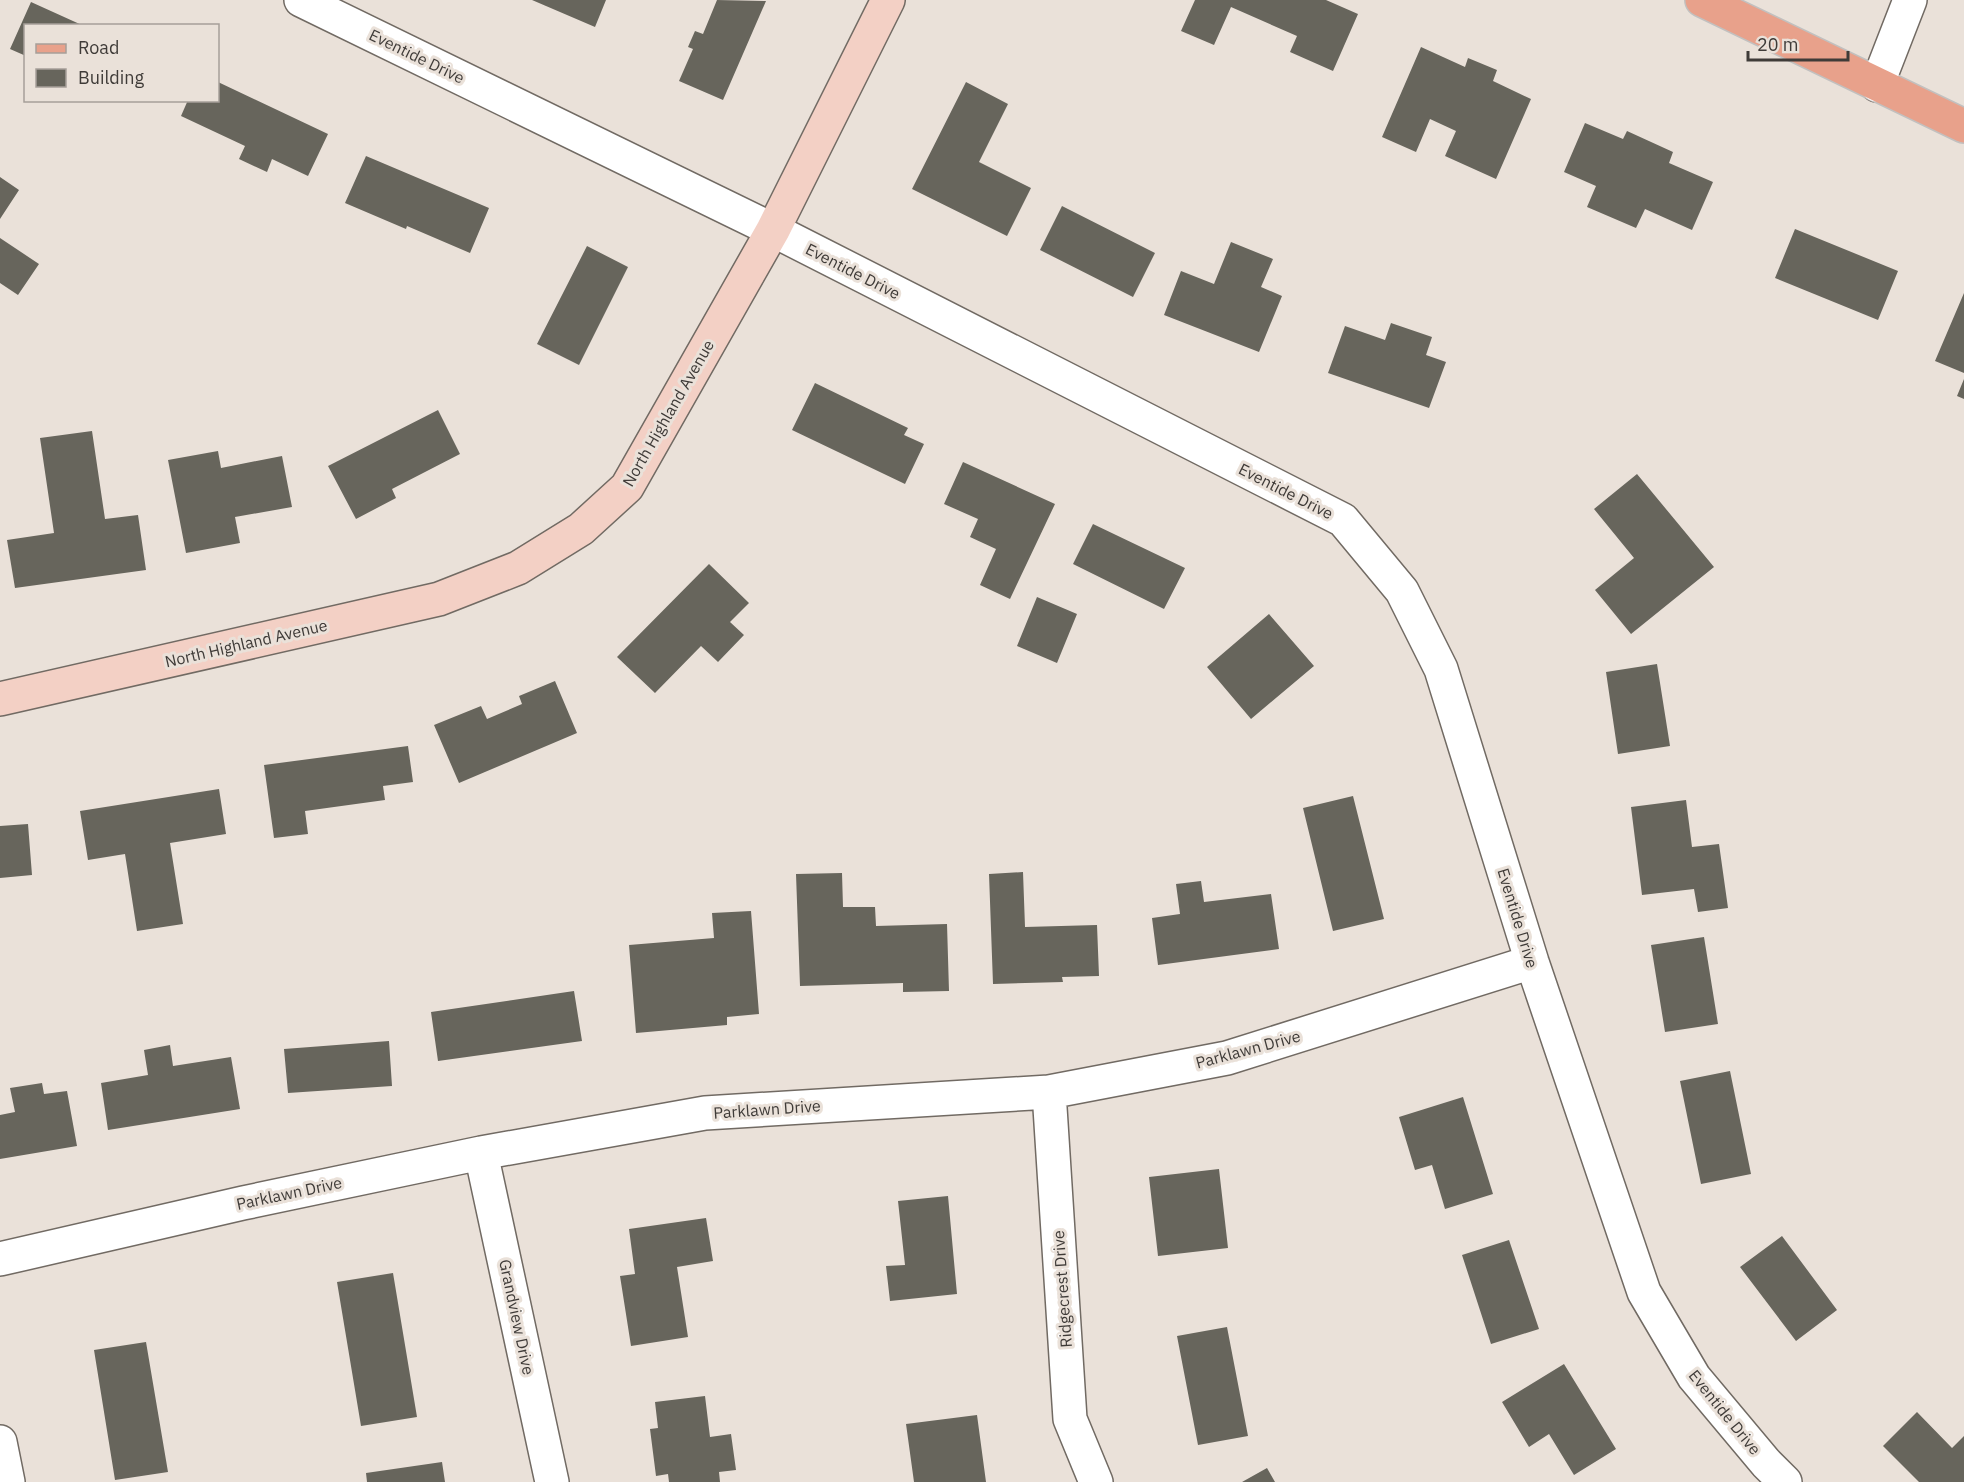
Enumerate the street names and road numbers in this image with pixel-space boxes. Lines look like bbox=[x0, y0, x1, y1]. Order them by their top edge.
street label: Eventide Drive bbox=[366, 24, 468, 88]
street label: Eventide Drive bbox=[802, 239, 904, 304]
street label: North Highland Avenue bbox=[618, 336, 718, 490]
street label: Eventide Drive bbox=[1235, 459, 1337, 524]
street label: North Highland Avenue bbox=[163, 615, 329, 671]
street label: Eventide Drive bbox=[1493, 866, 1543, 971]
street label: Parklawn Drive bbox=[1193, 1025, 1303, 1073]
street label: Parklawn Drive bbox=[713, 1095, 822, 1123]
street label: Parklawn Drive bbox=[234, 1172, 344, 1214]
street label: Ridgecrest Drive bbox=[1048, 1229, 1076, 1348]
street label: Grandview Drive bbox=[495, 1257, 539, 1377]
street label: Eventide Drive bbox=[1685, 1365, 1765, 1459]

